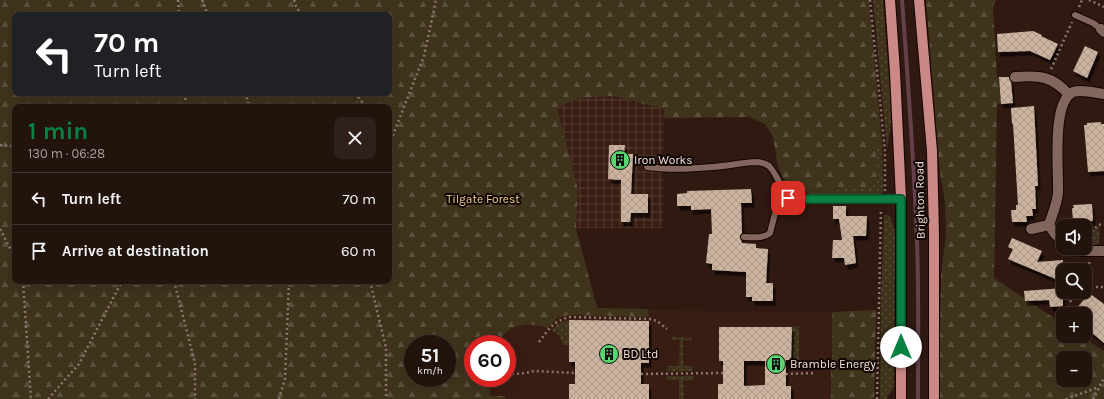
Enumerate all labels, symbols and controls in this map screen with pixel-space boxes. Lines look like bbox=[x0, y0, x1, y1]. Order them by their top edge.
text: 70 m bbox=[94, 26, 159, 59]
icon: left bbox=[28, 28, 80, 80]
text: Turn left bbox=[94, 60, 162, 82]
text: 1 min bbox=[28, 117, 88, 145]
button: close bbox=[334, 117, 376, 159]
text: 130 m · 06:28 bbox=[28, 146, 105, 161]
building icon: Iron Works bbox=[609, 149, 631, 171]
place label: Iron Works bbox=[634, 153, 693, 167]
street label: Brighton Road bbox=[912, 161, 928, 239]
pin bbox=[771, 181, 805, 215]
icon: arrive bbox=[777, 187, 799, 209]
icon: left bbox=[28, 188, 50, 210]
text: Turn left bbox=[62, 190, 121, 208]
text: 70 m bbox=[342, 190, 376, 208]
park label: Tilgate Forest bbox=[446, 192, 520, 206]
map controls bbox=[1056, 219, 1092, 387]
button: sound bbox=[1056, 219, 1092, 255]
icon: arrive bbox=[28, 240, 50, 262]
text: Arrive at destination bbox=[62, 242, 209, 260]
text: 60 m bbox=[341, 242, 376, 260]
button: search bbox=[1056, 263, 1092, 299]
button: + bbox=[1056, 307, 1092, 343]
position arrow bbox=[880, 326, 922, 368]
speed limit sign: 60 bbox=[464, 335, 516, 387]
building icon: BD Ltd bbox=[598, 343, 620, 365]
text: 51 bbox=[421, 344, 439, 367]
place label: BD Ltd bbox=[623, 347, 658, 361]
button: − bbox=[1056, 351, 1092, 387]
building icon: Bramble Energy bbox=[765, 353, 787, 375]
place label: Bramble Energy bbox=[790, 357, 876, 371]
text: km/h bbox=[417, 365, 443, 377]

